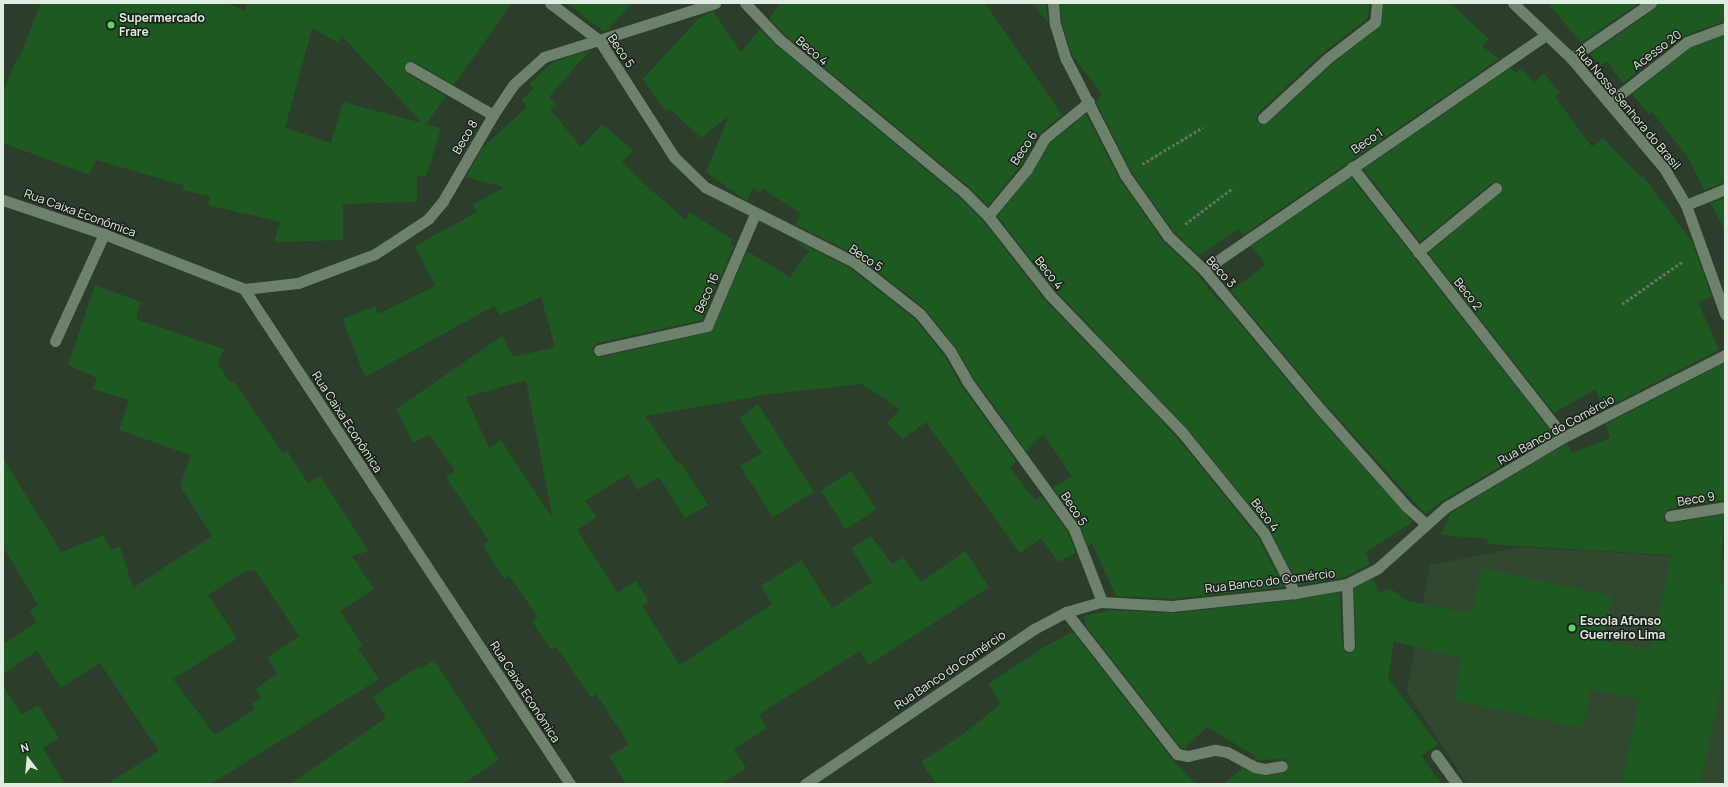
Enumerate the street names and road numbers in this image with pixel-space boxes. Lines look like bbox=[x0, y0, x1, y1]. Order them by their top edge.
street label: Acesso 20 bbox=[1630, 27, 1684, 73]
street label: Beco 5 bbox=[605, 32, 637, 70]
street label: Beco 4 bbox=[793, 33, 831, 69]
street label: Rua Nossa Senhora do Brasil bbox=[1572, 44, 1684, 172]
street label: Beco 8 bbox=[449, 117, 481, 157]
street label: Beco 1 bbox=[1348, 125, 1386, 157]
street label: Beco 6 bbox=[1007, 128, 1041, 168]
street label: Rua Caixa Econômica bbox=[22, 186, 138, 240]
street label: Beco 5 bbox=[847, 242, 885, 274]
street label: Beco 3 bbox=[1203, 253, 1239, 291]
street label: Beco 4 bbox=[1032, 254, 1066, 292]
street label: Beco 16 bbox=[692, 271, 722, 315]
street label: Beco 2 bbox=[1451, 275, 1485, 313]
street label: Rua Caixa Econômica bbox=[309, 369, 385, 475]
street label: Rua Banco do Comércio bbox=[1495, 392, 1617, 468]
street label: Beco 5 bbox=[1058, 489, 1090, 529]
street label: Beco 9 bbox=[1676, 489, 1716, 509]
street label: Beco 4 bbox=[1248, 496, 1282, 534]
street label: Rua Banco do Comércio bbox=[1204, 566, 1336, 596]
street label: Rua Banco do Comércio bbox=[892, 627, 1008, 713]
street label: Rua Caixa Econômica bbox=[487, 639, 563, 745]

